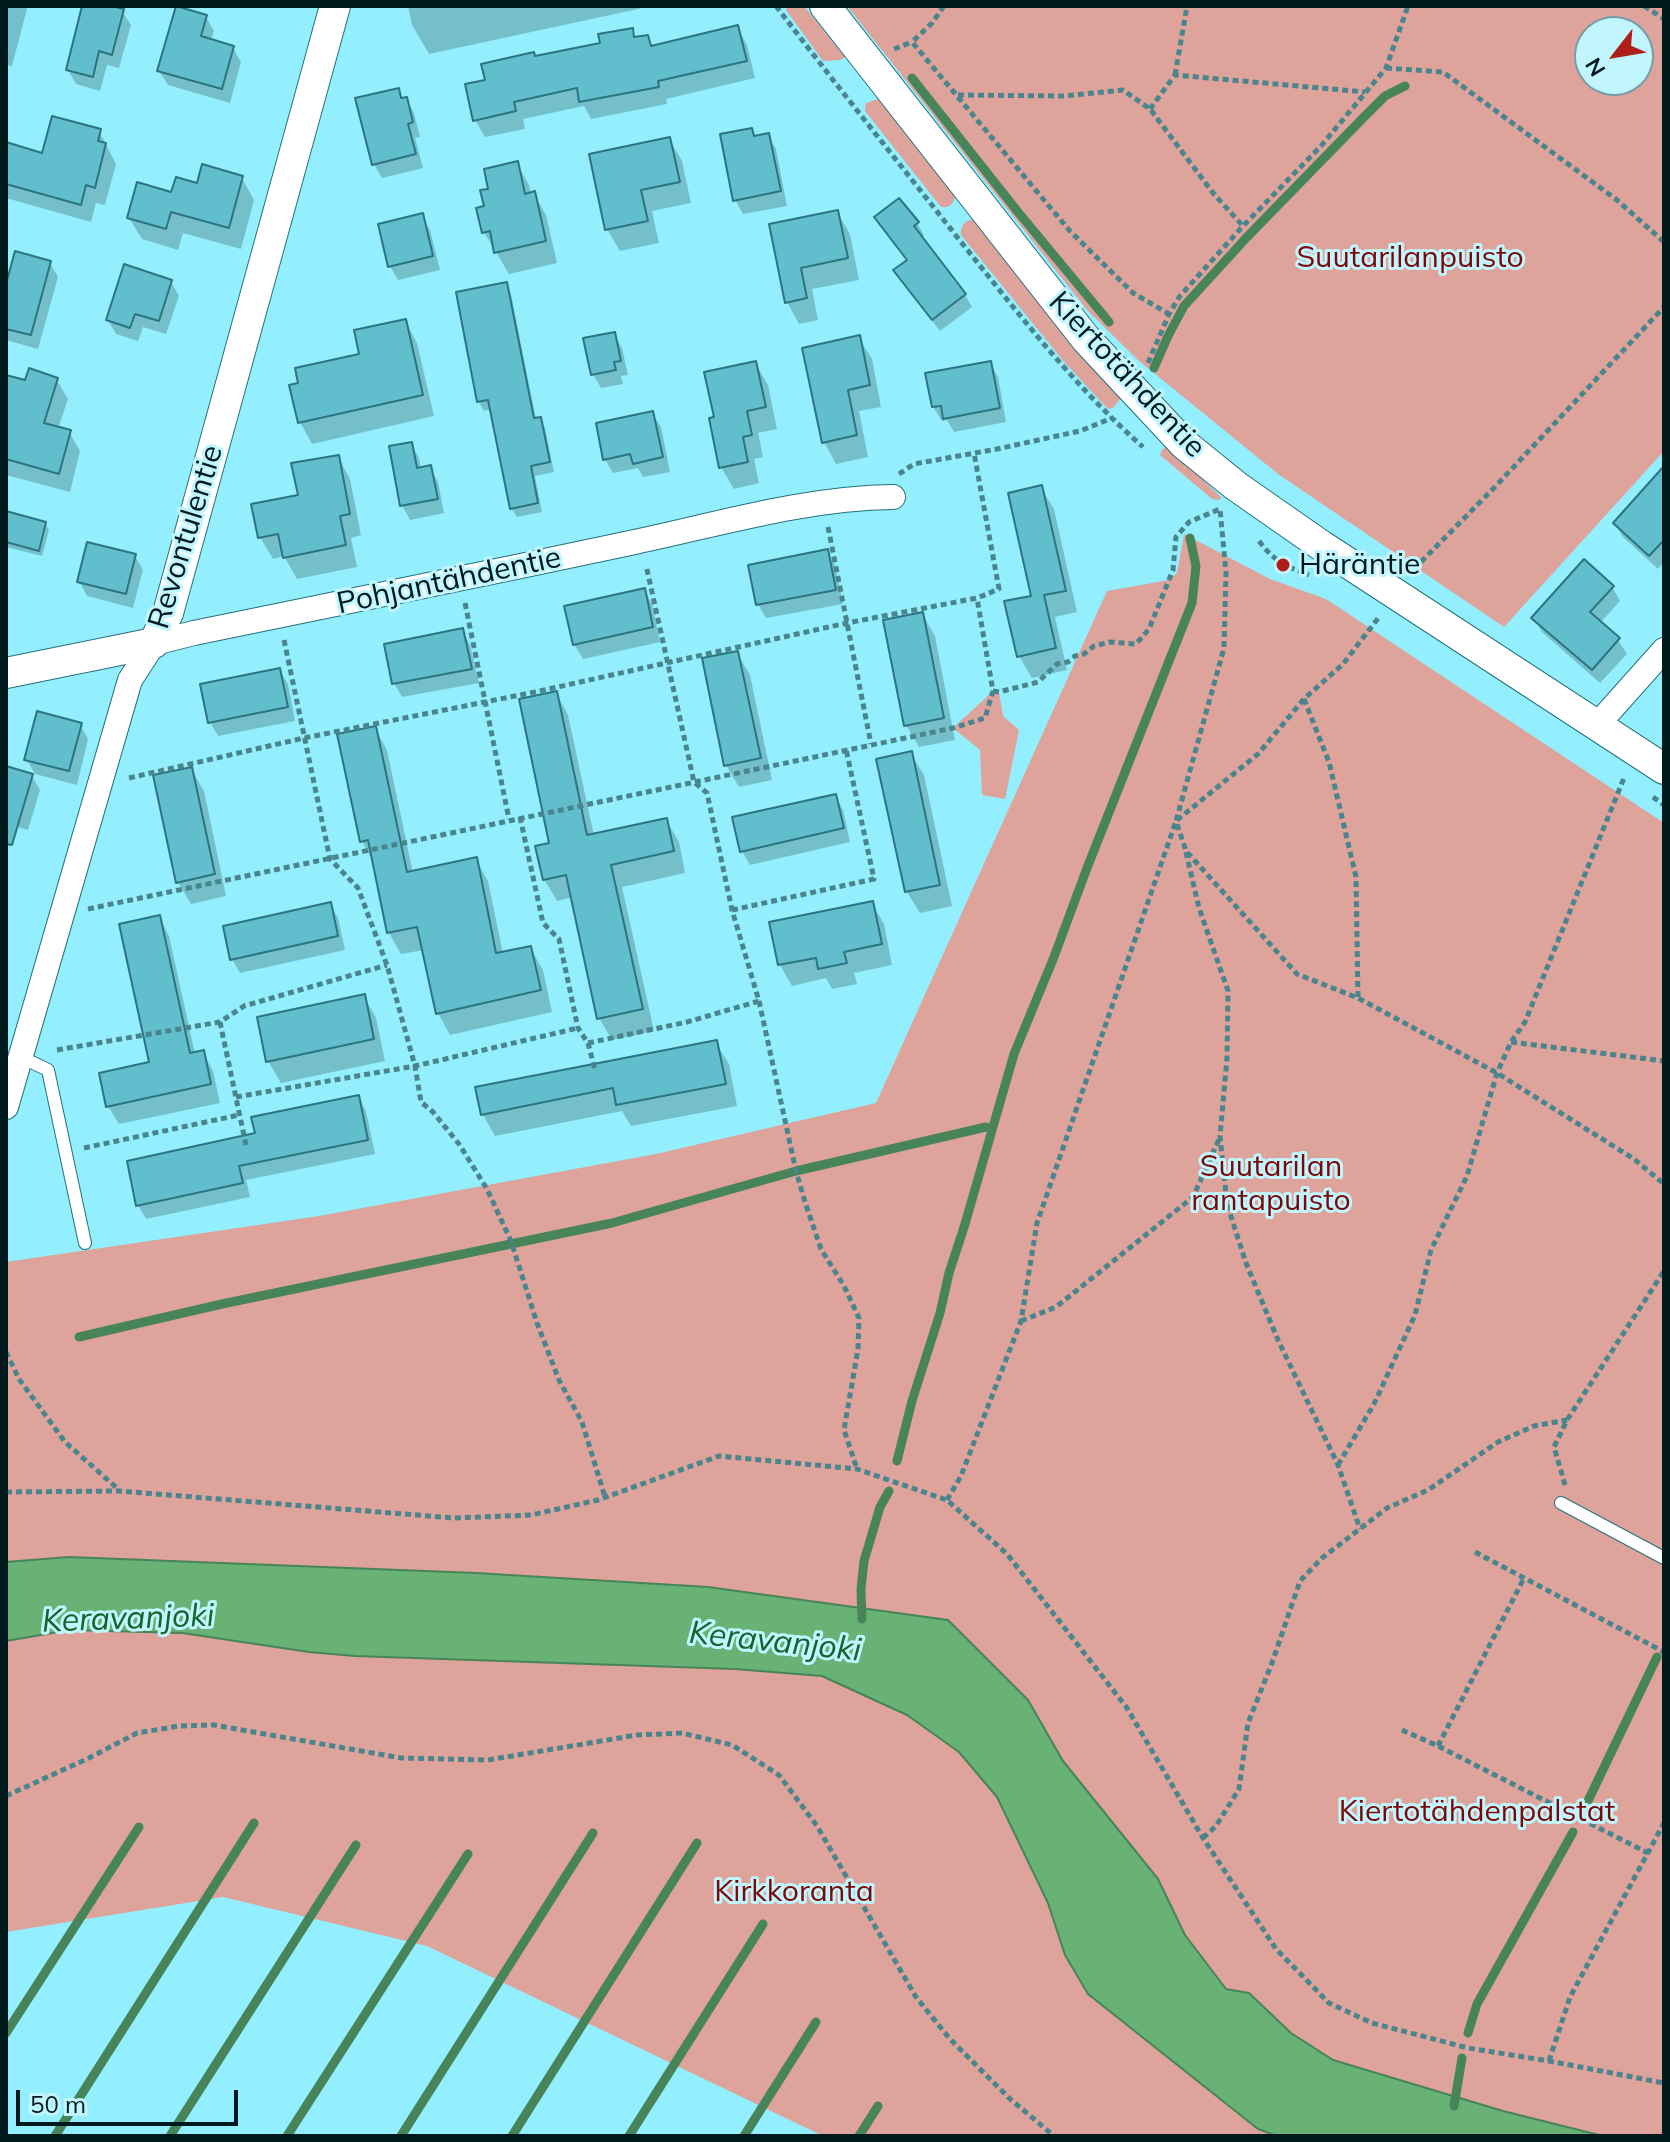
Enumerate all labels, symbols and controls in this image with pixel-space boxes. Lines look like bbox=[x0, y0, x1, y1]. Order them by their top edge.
north arrow bbox=[1574, 16, 1654, 96]
text: N bbox=[1579, 53, 1611, 82]
park label: Suutarilanpuisto bbox=[1296, 240, 1524, 276]
street label: Kiertotähdentie bbox=[1041, 285, 1213, 465]
street label: Revontulentie bbox=[141, 441, 231, 633]
street label: Pohjantähdentie bbox=[334, 540, 564, 622]
place label: Häräntie bbox=[1299, 547, 1420, 583]
marker: Häräntie bbox=[1274, 556, 1292, 574]
park label: Suutarilan rantapuisto bbox=[1191, 1149, 1351, 1220]
water label: Keravanjoki bbox=[41, 1597, 215, 1641]
water label: Keravanjoki bbox=[687, 1614, 863, 1670]
park label: Kiertotähdenpalstat bbox=[1339, 1794, 1615, 1830]
park label: Kirkkoranta bbox=[714, 1874, 874, 1910]
scale bar bbox=[20, 2074, 242, 2124]
text: 50 m bbox=[30, 2089, 86, 2119]

